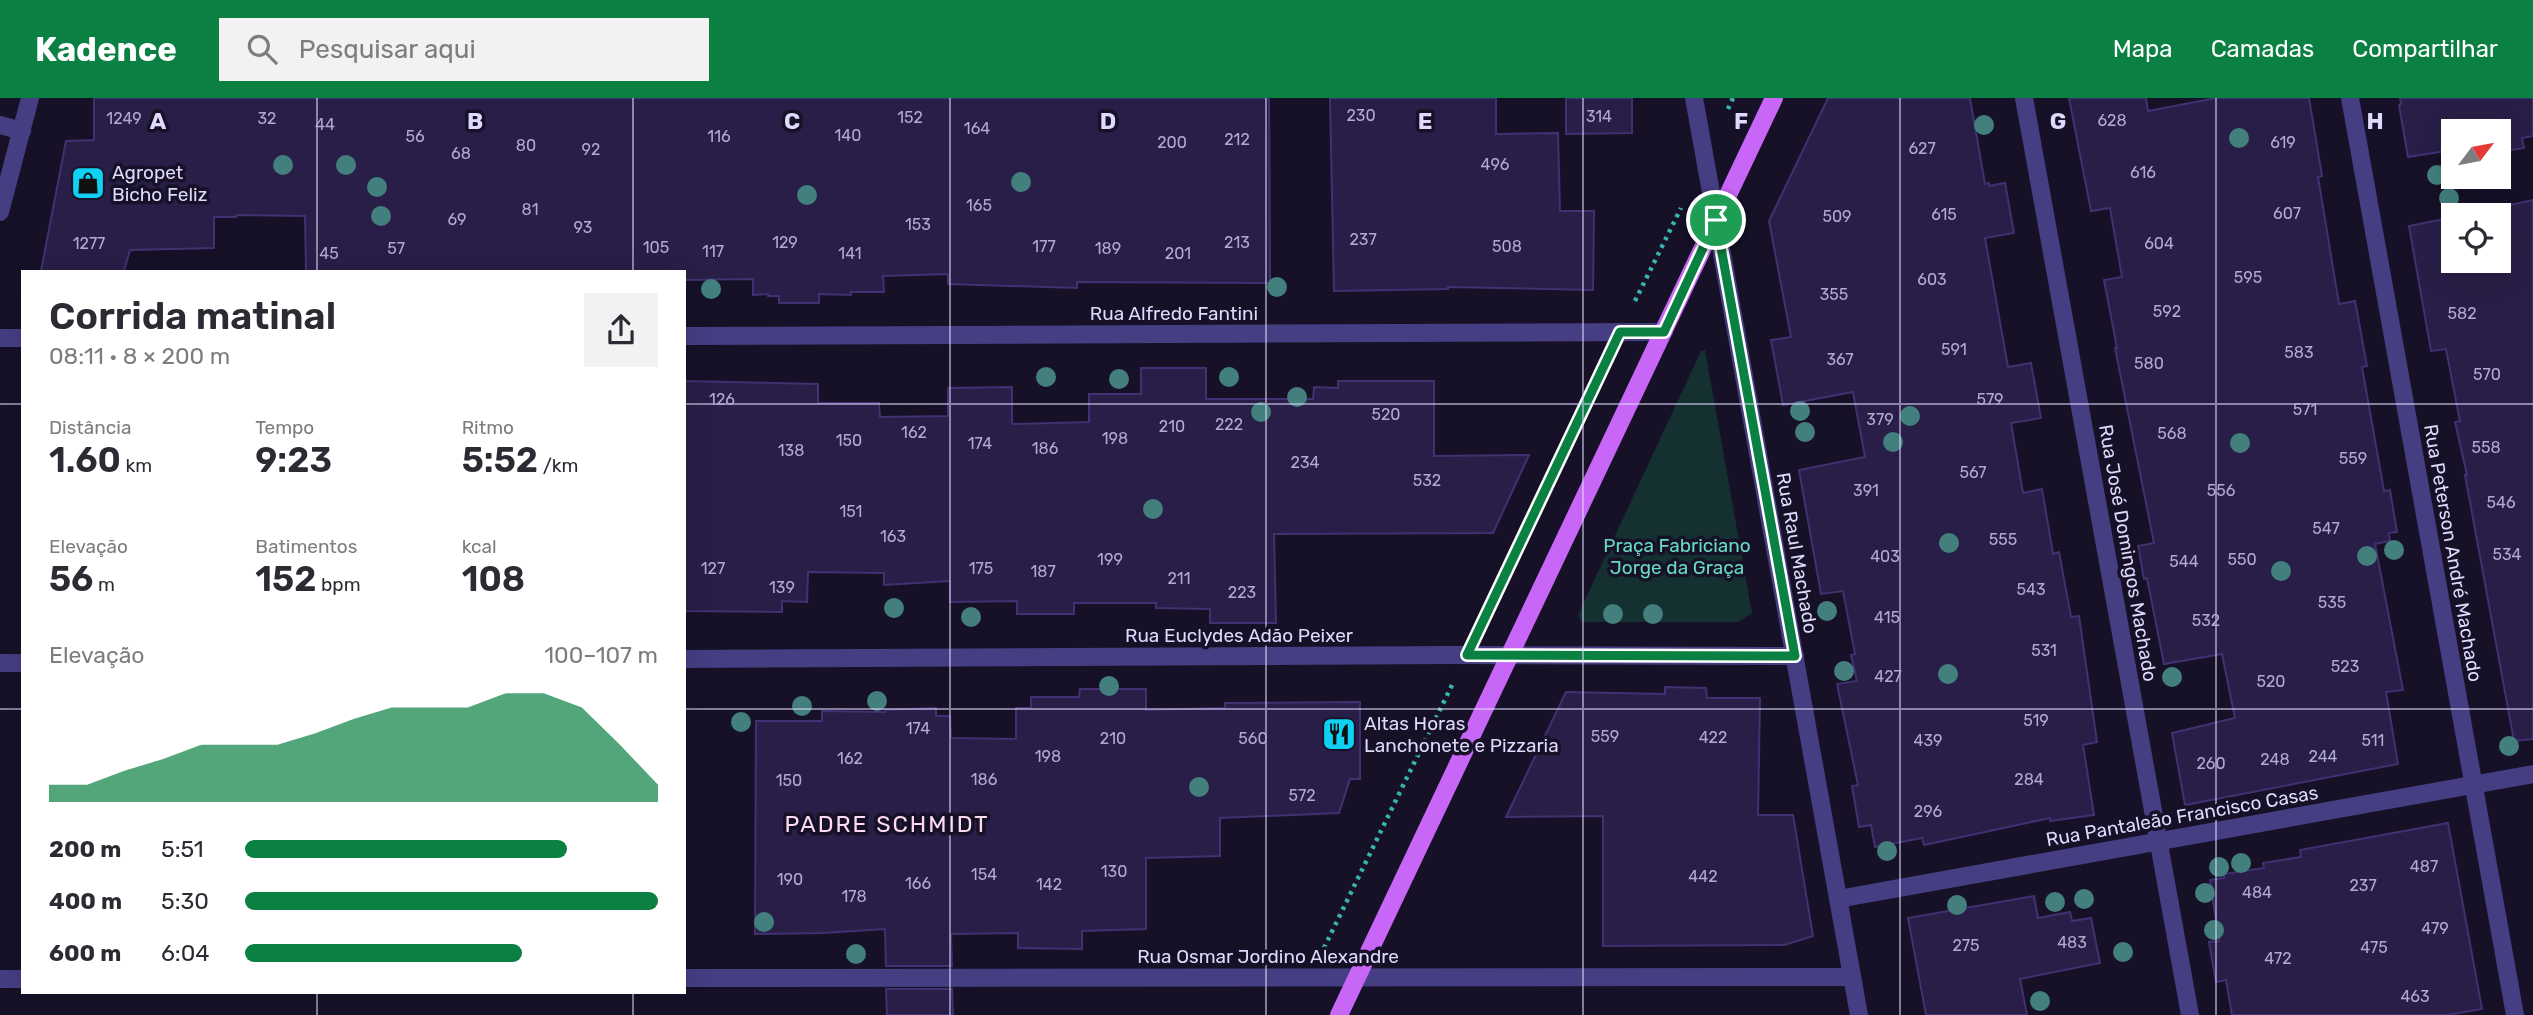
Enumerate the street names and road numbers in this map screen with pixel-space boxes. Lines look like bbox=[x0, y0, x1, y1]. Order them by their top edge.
street label: Rua Alfredo Fantini bbox=[1090, 302, 1258, 325]
street label: Rua Peterson André Machado bbox=[2419, 422, 2487, 684]
street label: Rua José Domingos Machado bbox=[2094, 423, 2162, 683]
street label: Rua Raul Machado bbox=[1772, 471, 1822, 635]
street label: Rua Euclydes Adão Peixer bbox=[1125, 624, 1354, 647]
street label: Rua Pantaleão Francisco Casas bbox=[2044, 781, 2320, 851]
street label: Rua Osmar Jordino Alexandre bbox=[1137, 945, 1399, 968]

